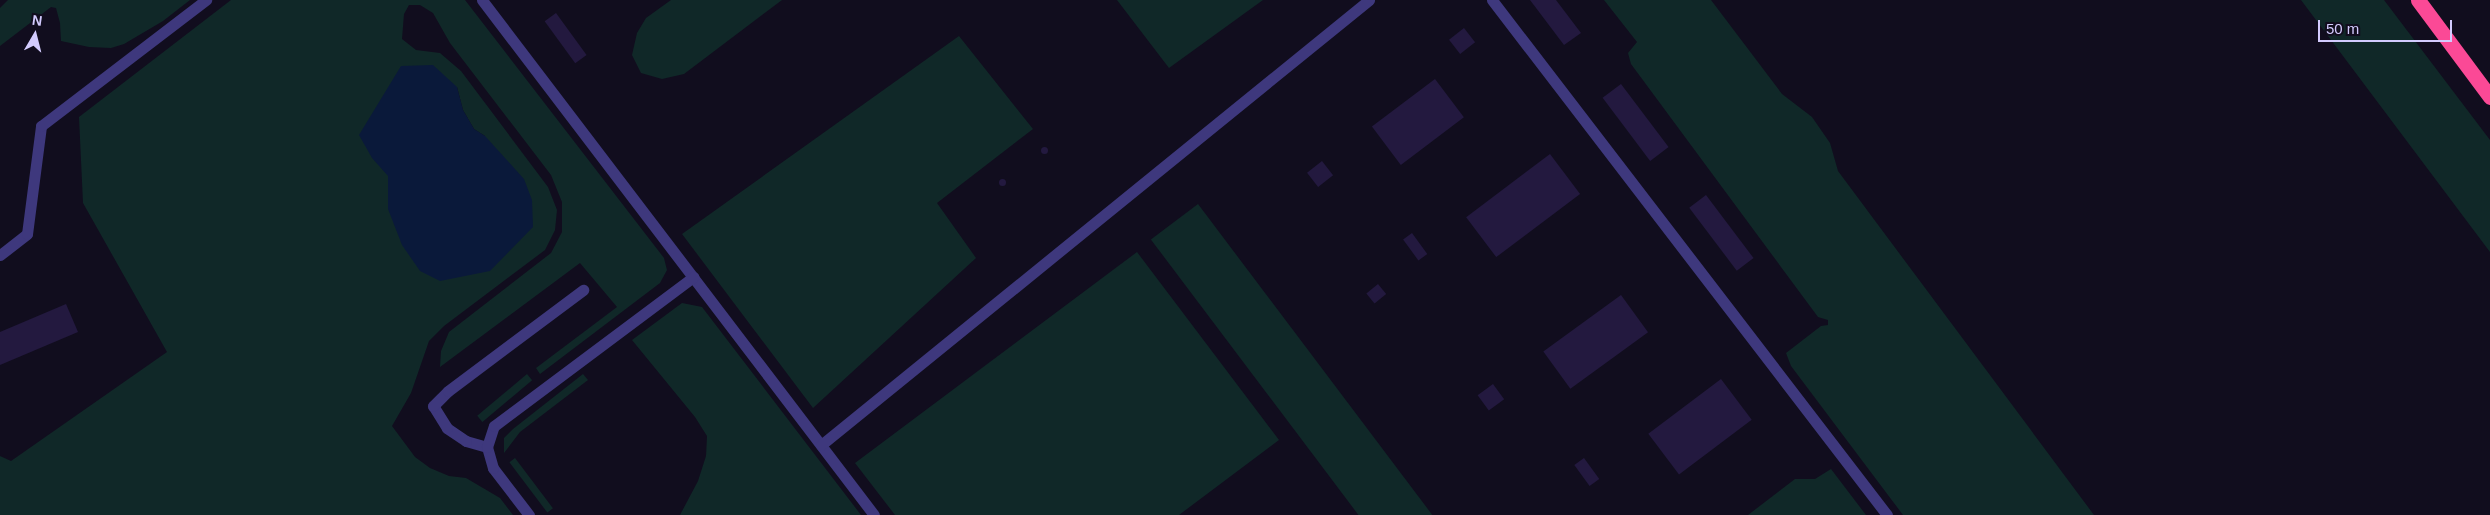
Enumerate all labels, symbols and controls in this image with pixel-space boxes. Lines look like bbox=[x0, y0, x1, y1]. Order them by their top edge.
north arrow bbox=[10, 10, 60, 60]
scale bar bbox=[2320, 10, 2454, 42]
text: N bbox=[31, 12, 43, 29]
text: 50 m bbox=[2326, 20, 2359, 37]

